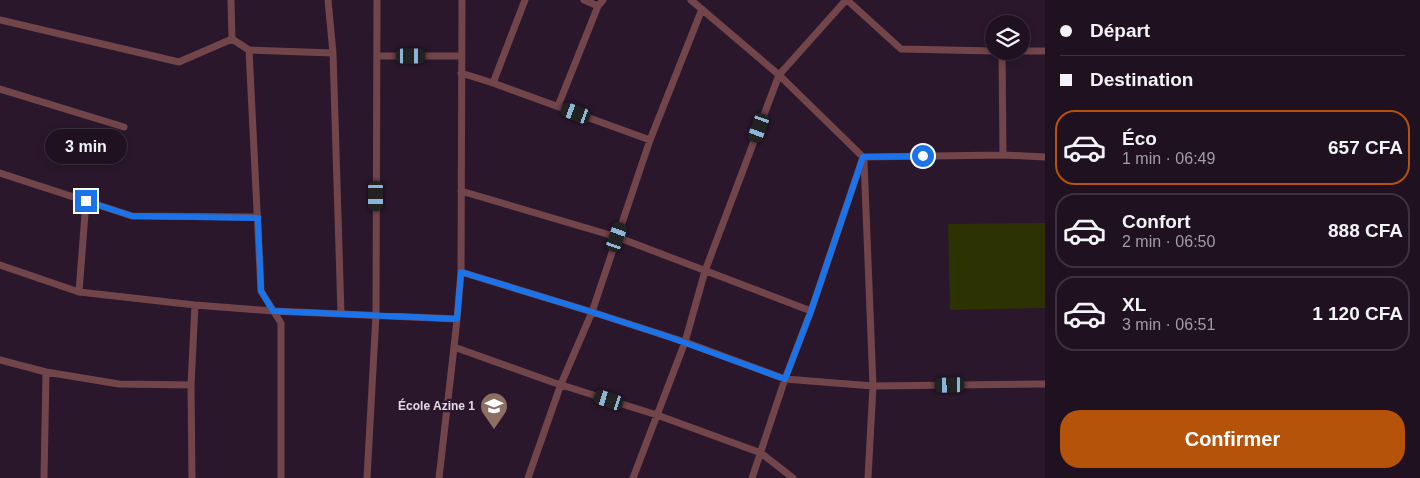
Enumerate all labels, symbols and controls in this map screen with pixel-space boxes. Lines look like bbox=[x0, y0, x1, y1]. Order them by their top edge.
map controls bbox=[985, 15, 1030, 60]
button: layers bbox=[985, 15, 1030, 60]
text: Départ bbox=[1090, 20, 1150, 41]
car bbox=[396, 49, 426, 64]
text: Destination bbox=[1090, 69, 1193, 90]
car bbox=[559, 101, 592, 125]
car bbox=[746, 111, 771, 145]
icon: car bbox=[1062, 125, 1107, 170]
callout: 3 min bbox=[45, 128, 127, 164]
text: Éco bbox=[1122, 128, 1157, 149]
text: 657 CFA bbox=[1328, 137, 1403, 158]
text: 3 min bbox=[65, 138, 107, 155]
route start bbox=[912, 145, 934, 167]
text: 1 min · 06:49 bbox=[1122, 150, 1215, 167]
car bbox=[368, 181, 383, 211]
route end bbox=[75, 190, 97, 212]
icon: car bbox=[1062, 208, 1107, 253]
text: Confort bbox=[1122, 211, 1191, 232]
car bbox=[605, 220, 628, 254]
text: 888 CFA bbox=[1328, 220, 1403, 241]
text: 2 min · 06:50 bbox=[1122, 233, 1215, 250]
icon: car bbox=[1062, 291, 1107, 336]
text: XL bbox=[1122, 294, 1146, 315]
text: 1 120 CFA bbox=[1312, 303, 1403, 324]
text: 3 min · 06:51 bbox=[1122, 316, 1215, 333]
car bbox=[934, 377, 965, 393]
car bbox=[592, 388, 625, 412]
school or university icon: École Azine 1 bbox=[479, 391, 509, 430]
place label: École Azine 1 bbox=[398, 398, 475, 413]
button: Confirmer bbox=[1060, 410, 1405, 468]

